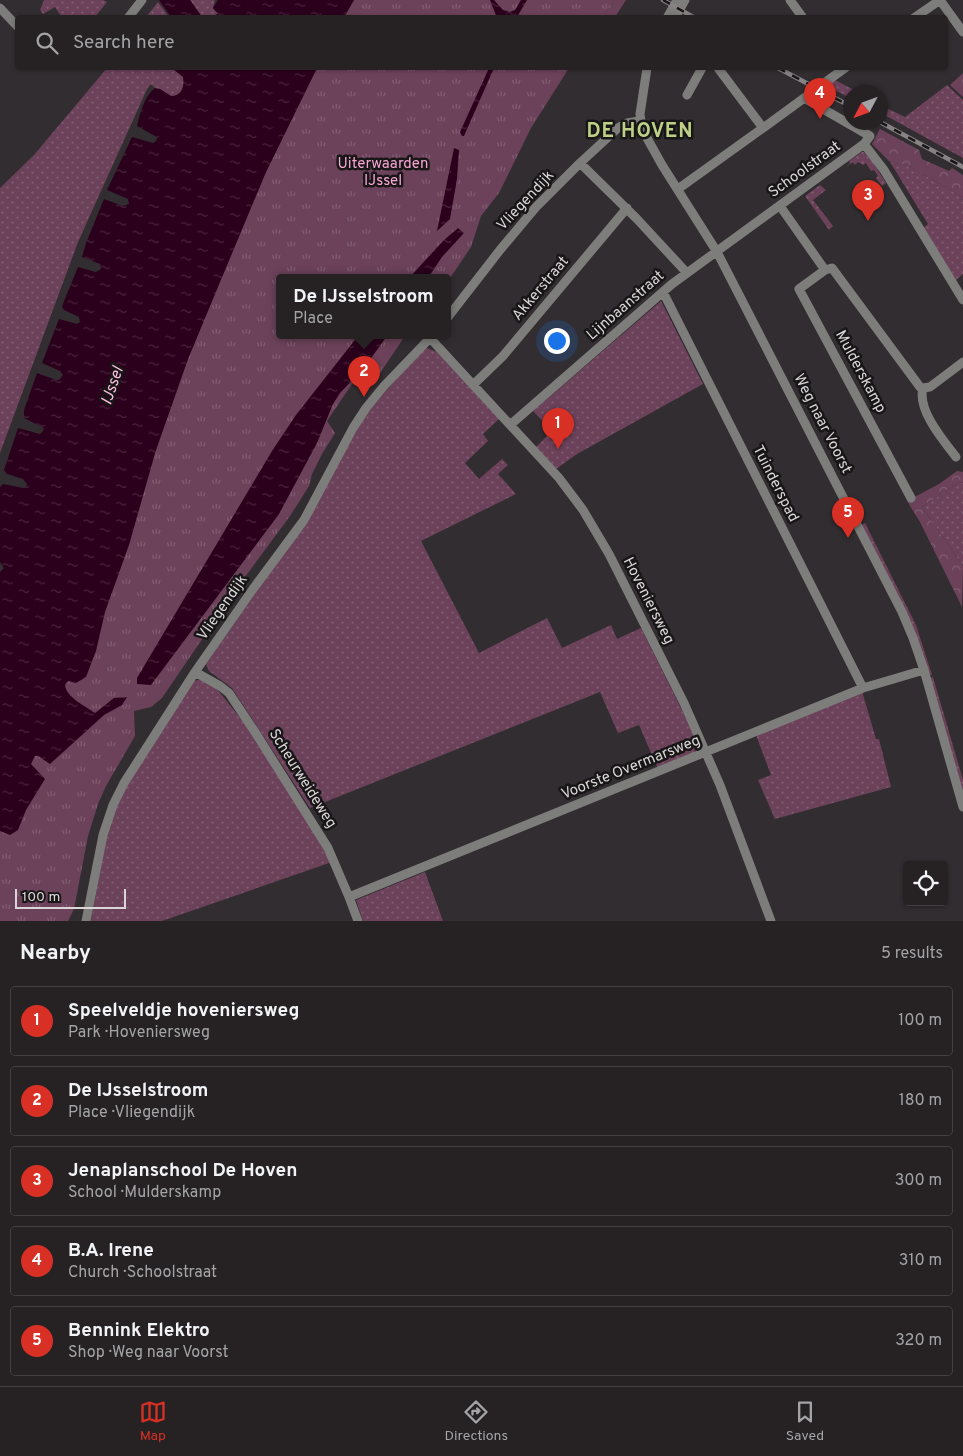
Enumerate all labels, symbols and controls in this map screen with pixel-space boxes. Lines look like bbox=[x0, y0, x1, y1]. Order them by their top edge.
search box bbox=[15, 15, 948, 70]
icon: search bbox=[33, 29, 61, 57]
text: Search here bbox=[73, 31, 175, 55]
pin: 4 bbox=[804, 78, 836, 119]
north arrow bbox=[843, 85, 888, 130]
district label: DE HOVEN bbox=[586, 119, 694, 145]
street label: Schoolstraat bbox=[765, 137, 845, 203]
park label: Uiterwaarden IJssel bbox=[338, 155, 428, 191]
street label: Vliegendijk bbox=[493, 167, 559, 235]
pin: 3 bbox=[852, 180, 884, 221]
street label: Akkerstraat bbox=[509, 253, 573, 325]
street label: Lijnbaanstraat bbox=[583, 267, 669, 345]
popup bbox=[276, 274, 451, 339]
text: De IJsselstroom bbox=[293, 285, 434, 309]
text: Place bbox=[293, 309, 333, 329]
street label: Mulderskamp bbox=[830, 327, 890, 417]
your location bbox=[544, 328, 570, 354]
pin: 2 bbox=[348, 356, 380, 397]
water label: IJssel bbox=[97, 363, 129, 408]
street label: Weg naar Voorst bbox=[789, 371, 855, 477]
pin: 1 bbox=[542, 408, 574, 449]
street label: Tuinderspad bbox=[748, 442, 802, 526]
pin: 5 bbox=[832, 497, 864, 538]
street label: Hoveniersweg bbox=[618, 554, 678, 648]
street label: Vliegendijk bbox=[194, 572, 252, 644]
street label: Scheurweideweg bbox=[264, 726, 340, 832]
street label: Voorste Overmarsweg bbox=[559, 731, 703, 805]
map controls bbox=[903, 861, 948, 906]
button: locate bbox=[903, 861, 948, 906]
scale bar bbox=[15, 886, 126, 909]
text: 100 m bbox=[22, 889, 60, 906]
text: Nearby bbox=[20, 940, 91, 967]
text: 5 results bbox=[881, 944, 943, 964]
text: Speelveldje hoveniersweg bbox=[68, 999, 299, 1023]
text: 1 bbox=[34, 1011, 40, 1031]
text: 100 m bbox=[898, 1011, 942, 1031]
text: Park · Hoveniersweg bbox=[68, 1023, 210, 1043]
text: De IJsselstroom bbox=[68, 1079, 209, 1103]
text: 2 bbox=[32, 1091, 42, 1111]
text: 180 m bbox=[899, 1091, 942, 1111]
text: Place · Vliegendijk bbox=[68, 1103, 195, 1123]
text: Jenaplanschool De Hoven bbox=[68, 1159, 297, 1183]
text: 3 bbox=[32, 1171, 42, 1191]
text: 300 m bbox=[895, 1171, 942, 1191]
text: School · Mulderskamp bbox=[68, 1183, 221, 1203]
text: B.A. Irene bbox=[68, 1239, 154, 1263]
text: 4 bbox=[32, 1251, 42, 1271]
text: 310 m bbox=[899, 1251, 942, 1271]
text: Church · Schoolstraat bbox=[68, 1263, 217, 1283]
text: Bennink Elektro bbox=[68, 1319, 210, 1343]
text: 5 bbox=[32, 1331, 42, 1351]
text: 320 m bbox=[895, 1331, 942, 1351]
text: Shop · Weg naar Voorst bbox=[68, 1343, 229, 1363]
tab: Map bbox=[139, 1398, 167, 1445]
tab: Directions bbox=[444, 1398, 508, 1445]
tab: Saved bbox=[786, 1398, 824, 1445]

